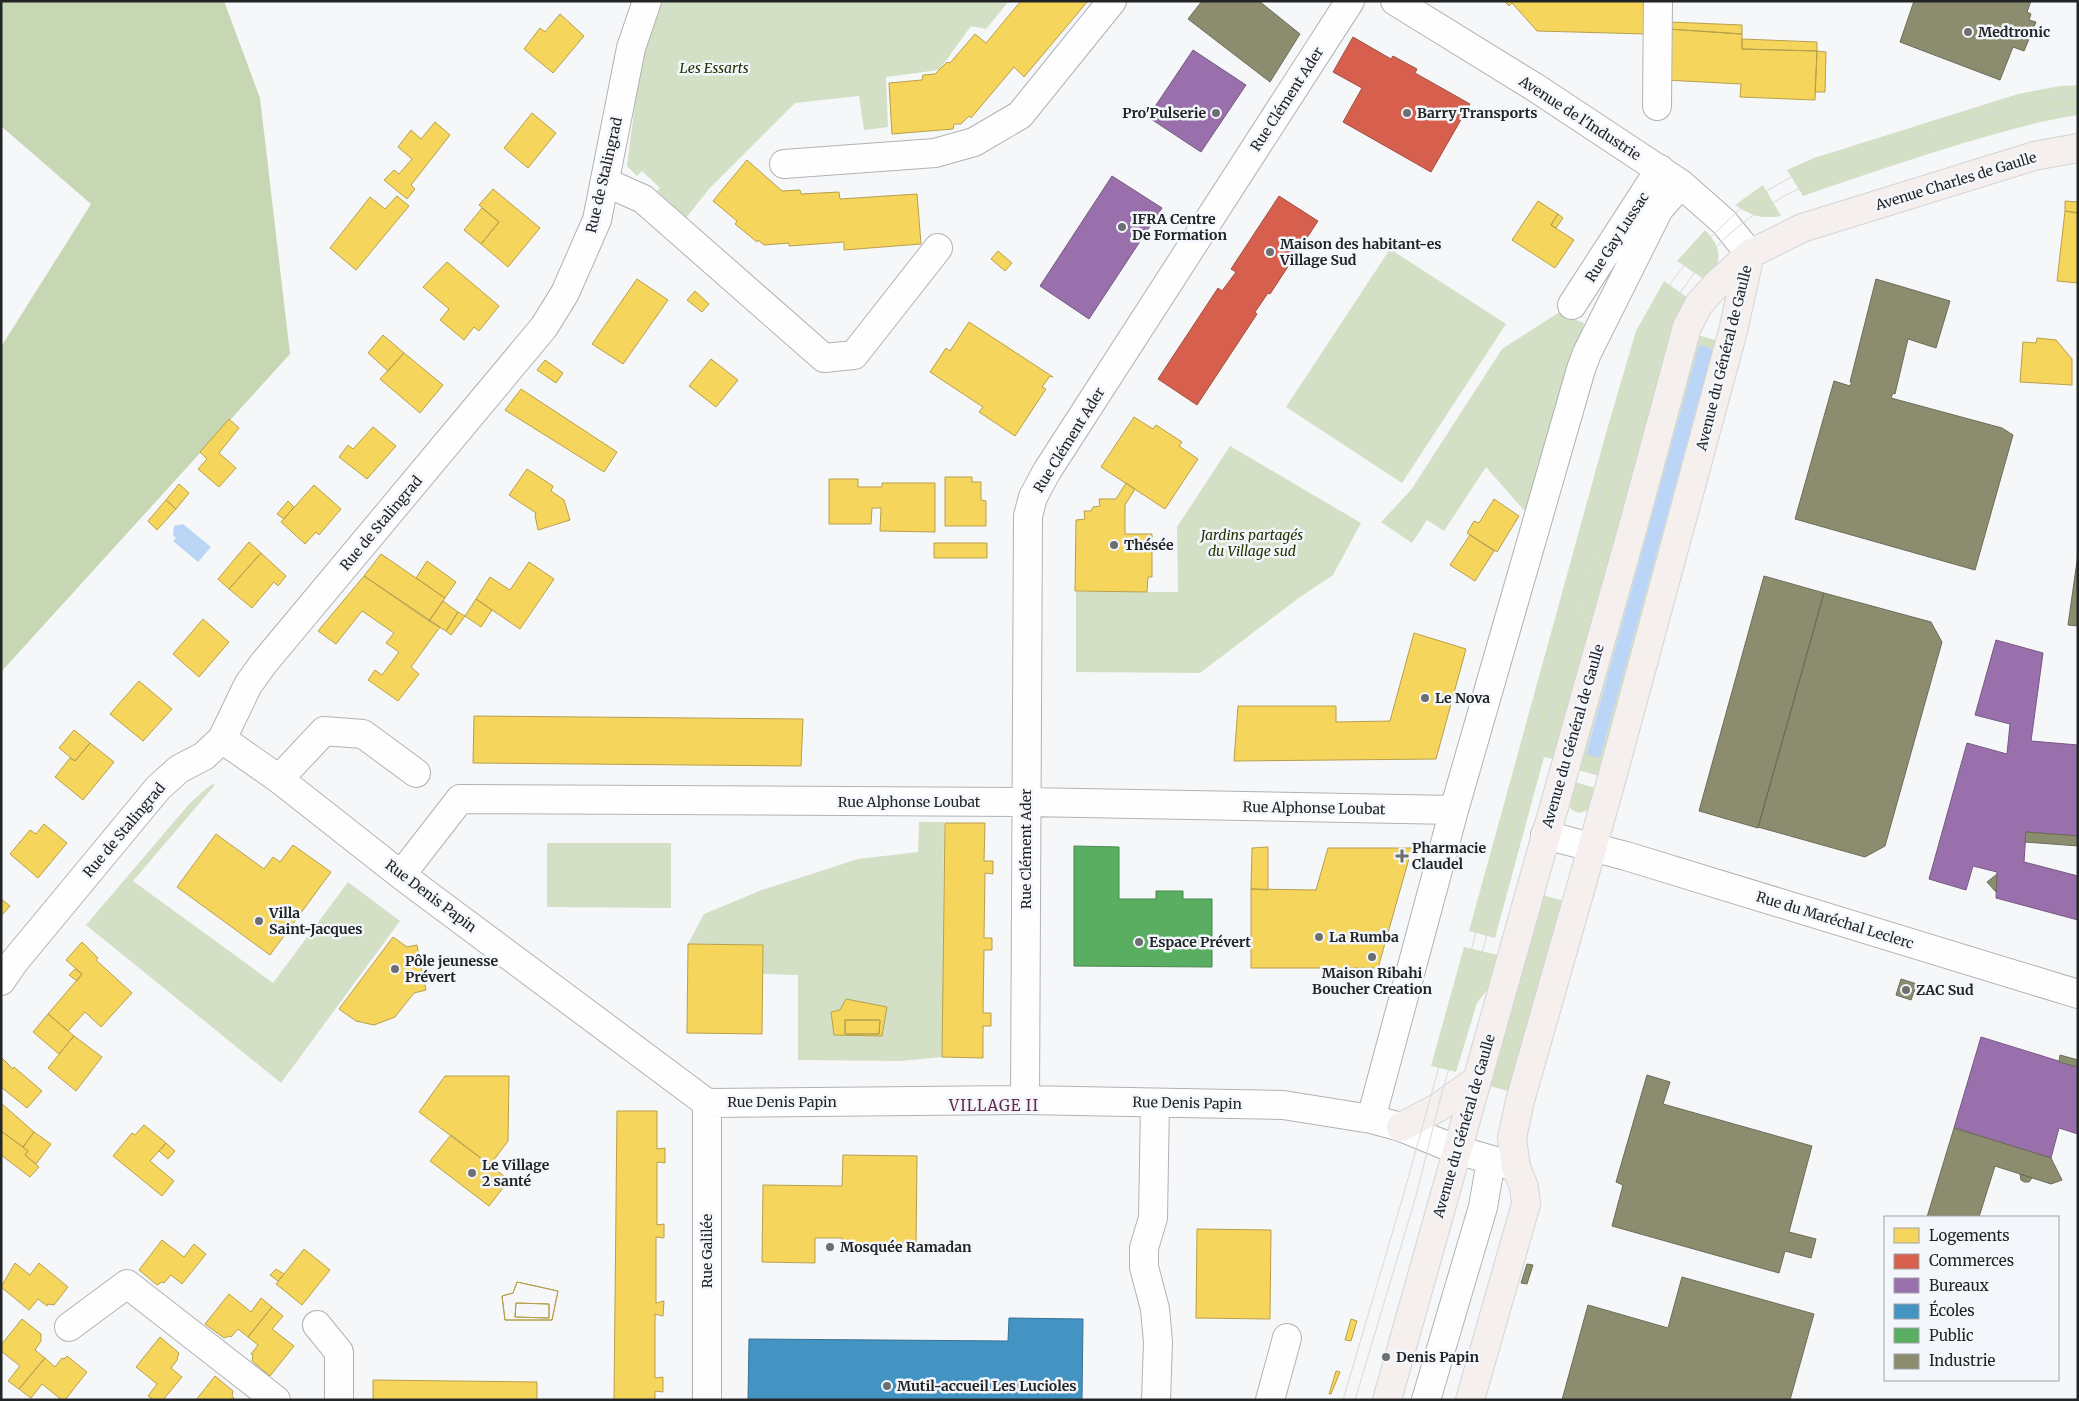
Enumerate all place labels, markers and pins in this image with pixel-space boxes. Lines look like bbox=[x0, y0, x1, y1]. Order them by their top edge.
place label: Medtronic bbox=[1978, 23, 2050, 41]
marker: Medtronic bbox=[1962, 26, 1974, 38]
place label: Pro'Pulserie bbox=[1122, 104, 1206, 122]
place label: Barry Transports bbox=[1417, 104, 1537, 122]
marker: Pro'Pulserie bbox=[1210, 107, 1222, 119]
marker: Barry Transports bbox=[1401, 107, 1413, 119]
place label: IFRA Centre De Formation bbox=[1132, 210, 1227, 244]
marker: IFRA Centre De Formation bbox=[1116, 221, 1128, 233]
place label: Maison des habitant-es Village Sud bbox=[1279, 235, 1442, 269]
marker: Maison des habitant-es Village Sud bbox=[1264, 246, 1276, 258]
place label: Thésée bbox=[1124, 536, 1174, 554]
marker: Thésée bbox=[1108, 539, 1120, 551]
place label: Le Nova bbox=[1435, 689, 1490, 707]
marker: Le Nova bbox=[1419, 692, 1431, 704]
place label: Pharmacie Claudel bbox=[1412, 839, 1487, 873]
marker: Pharmacie Claudel bbox=[1396, 850, 1408, 862]
place label: Villa Saint-Jacques bbox=[268, 904, 363, 938]
marker: Villa Saint-Jacques bbox=[253, 915, 265, 927]
place label: La Rumba bbox=[1329, 928, 1399, 946]
marker: La Rumba bbox=[1313, 931, 1325, 943]
place label: Espace Prévert bbox=[1149, 933, 1251, 951]
marker: Espace Prévert bbox=[1133, 936, 1145, 948]
marker: Maison Ribahi Boucher Creation bbox=[1366, 951, 1378, 963]
place label: Pôle jeunesse Prévert bbox=[405, 952, 498, 986]
marker: Pôle jeunesse Prévert bbox=[389, 963, 401, 975]
place label: Maison Ribahi Boucher Creation bbox=[1312, 964, 1432, 998]
place label: ZAC Sud bbox=[1916, 981, 1974, 999]
marker: ZAC Sud bbox=[1900, 984, 1912, 996]
place label: Le Village 2 santé bbox=[482, 1156, 550, 1190]
marker: Le Village 2 santé bbox=[466, 1167, 478, 1179]
place label: Mosquée Ramadan bbox=[840, 1238, 972, 1256]
marker: Mosquée Ramadan bbox=[824, 1241, 836, 1253]
place label: Denis Papin bbox=[1396, 1348, 1479, 1366]
marker: Denis Papin bbox=[1380, 1351, 1392, 1363]
place label: Mutil-accueil Les Lucioles bbox=[897, 1377, 1077, 1395]
marker: Mutil-accueil Les Lucioles bbox=[881, 1380, 893, 1392]

